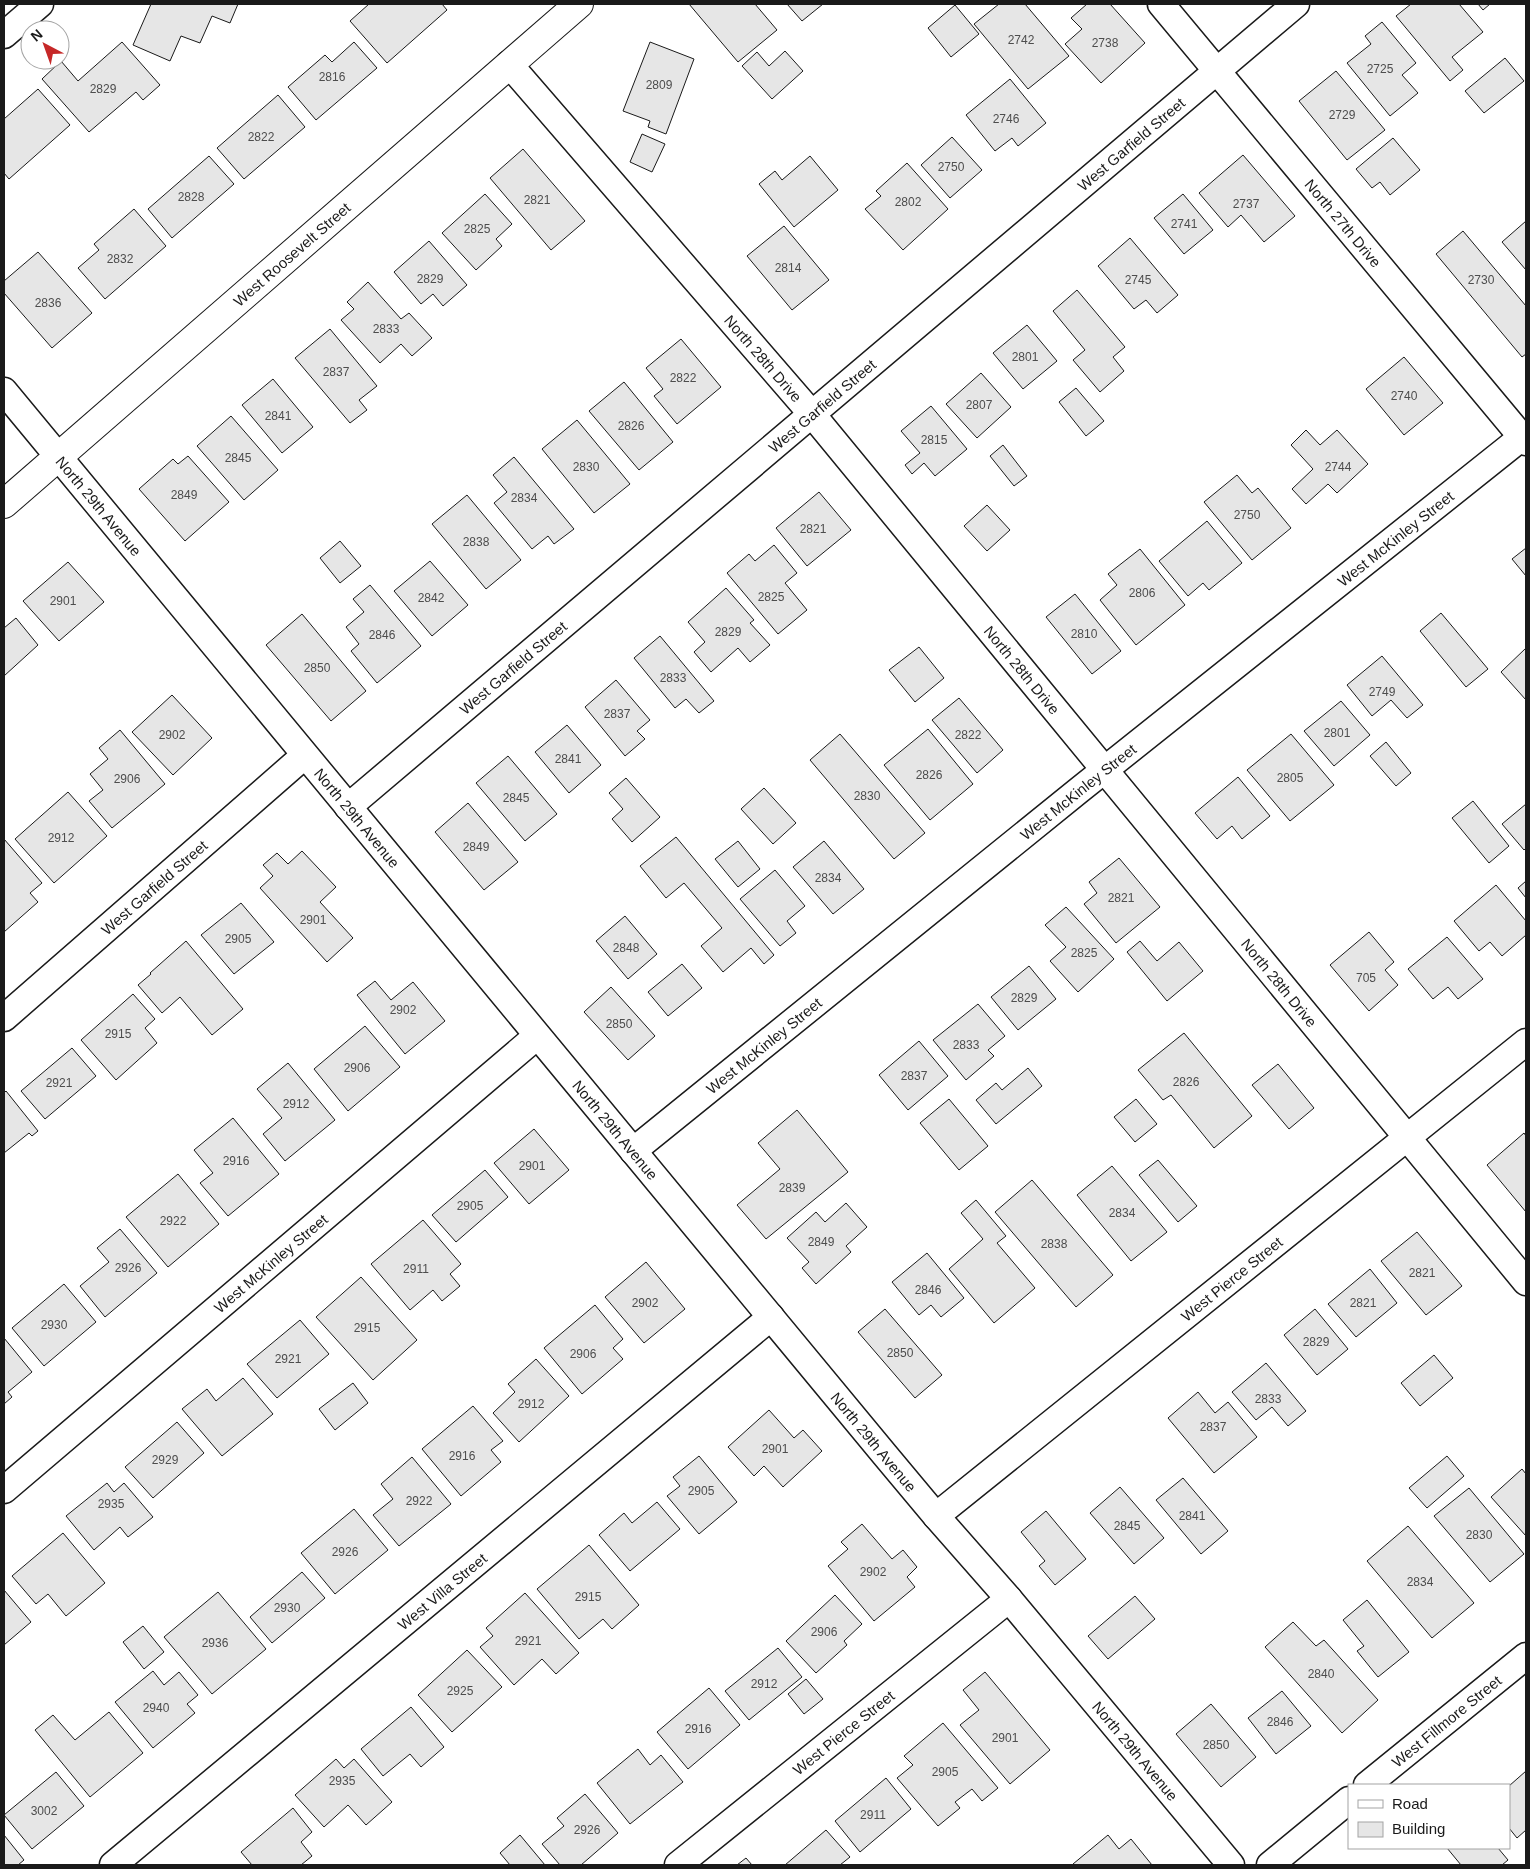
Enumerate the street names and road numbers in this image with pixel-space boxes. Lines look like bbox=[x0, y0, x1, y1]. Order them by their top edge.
street label: West Garfield Street bbox=[1074, 93, 1188, 194]
street label: North 27th Drive bbox=[1302, 176, 1385, 270]
street label: West Roosevelt Street bbox=[230, 198, 354, 309]
street label: North 28th Drive bbox=[721, 311, 806, 405]
street label: West Garfield Street bbox=[765, 355, 879, 456]
street label: North 29th Avenue bbox=[53, 453, 145, 559]
street label: West McKinley Street bbox=[1334, 486, 1457, 589]
street label: West Garfield Street bbox=[456, 617, 570, 717]
street label: North 28th Drive bbox=[981, 622, 1064, 717]
street label: West McKinley Street bbox=[1017, 739, 1140, 843]
street label: North 29th Avenue bbox=[311, 765, 403, 871]
street label: West Garfield Street bbox=[98, 836, 211, 938]
street label: North 28th Drive bbox=[1238, 935, 1321, 1030]
street label: West McKinley Street bbox=[703, 993, 825, 1097]
street label: North 29th Avenue bbox=[570, 1076, 662, 1183]
street label: West McKinley Street bbox=[210, 1210, 331, 1316]
street label: West Pierce Street bbox=[1177, 1232, 1286, 1324]
street label: North 29th Avenue bbox=[828, 1388, 920, 1495]
street label: West Villa Street bbox=[394, 1549, 490, 1633]
street label: West Fillmore Street bbox=[1388, 1671, 1505, 1770]
street label: West Pierce Street bbox=[789, 1686, 898, 1778]
street label: North 29th Avenue bbox=[1089, 1698, 1182, 1804]

